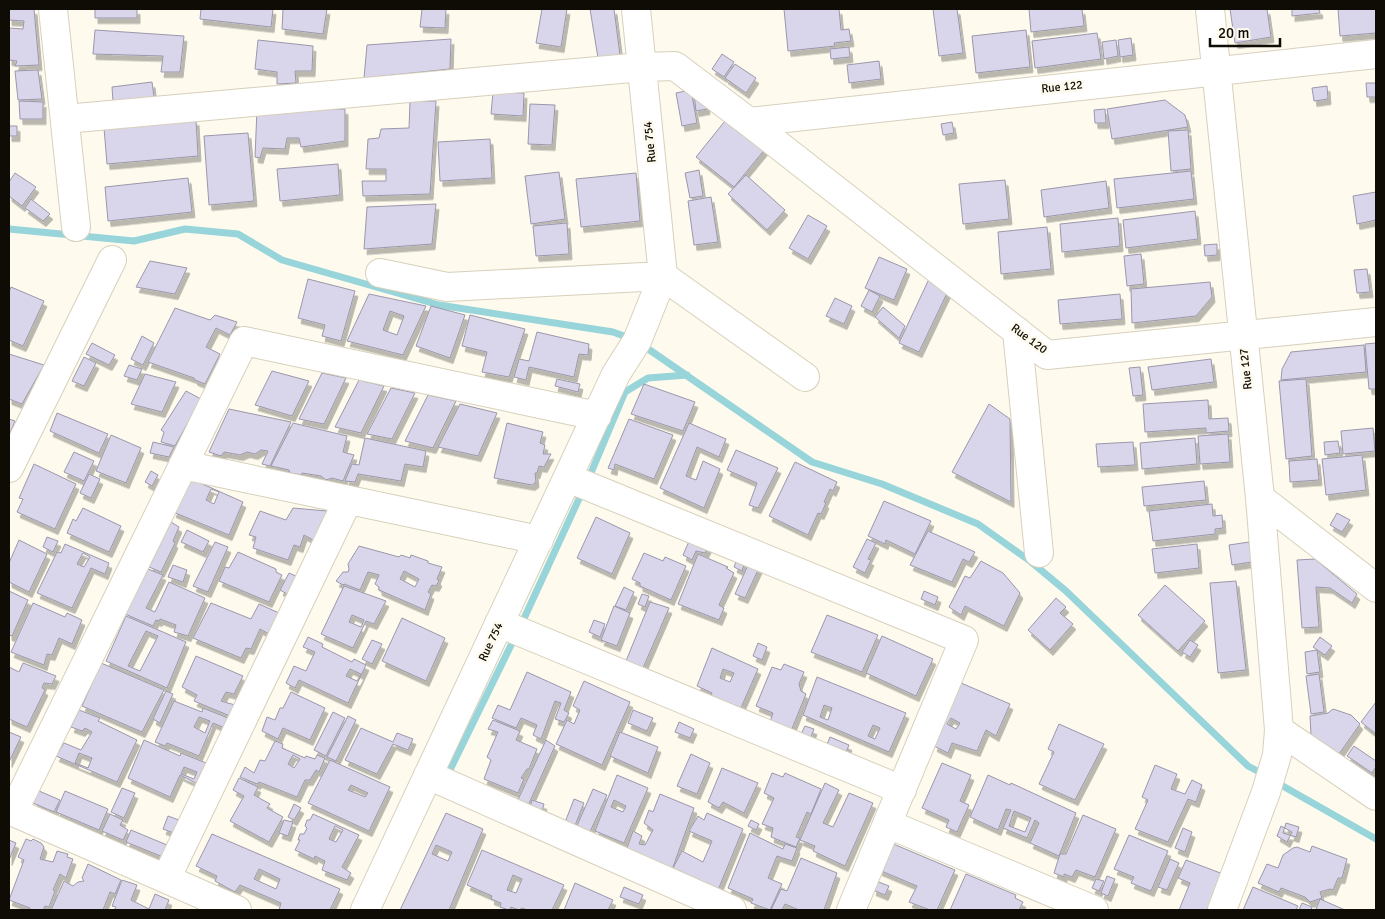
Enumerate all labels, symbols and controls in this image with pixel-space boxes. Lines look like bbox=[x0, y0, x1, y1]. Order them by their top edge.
scale bar bbox=[1210, 15, 1280, 47]
text: 20 m bbox=[1218, 24, 1249, 42]
street label: Rue 122 bbox=[1041, 77, 1083, 97]
street label: Rue 754 bbox=[640, 120, 660, 163]
street label: Rue 120 bbox=[1008, 321, 1050, 357]
street label: Rue 127 bbox=[1236, 348, 1256, 390]
street label: Rue 754 bbox=[475, 620, 507, 664]

